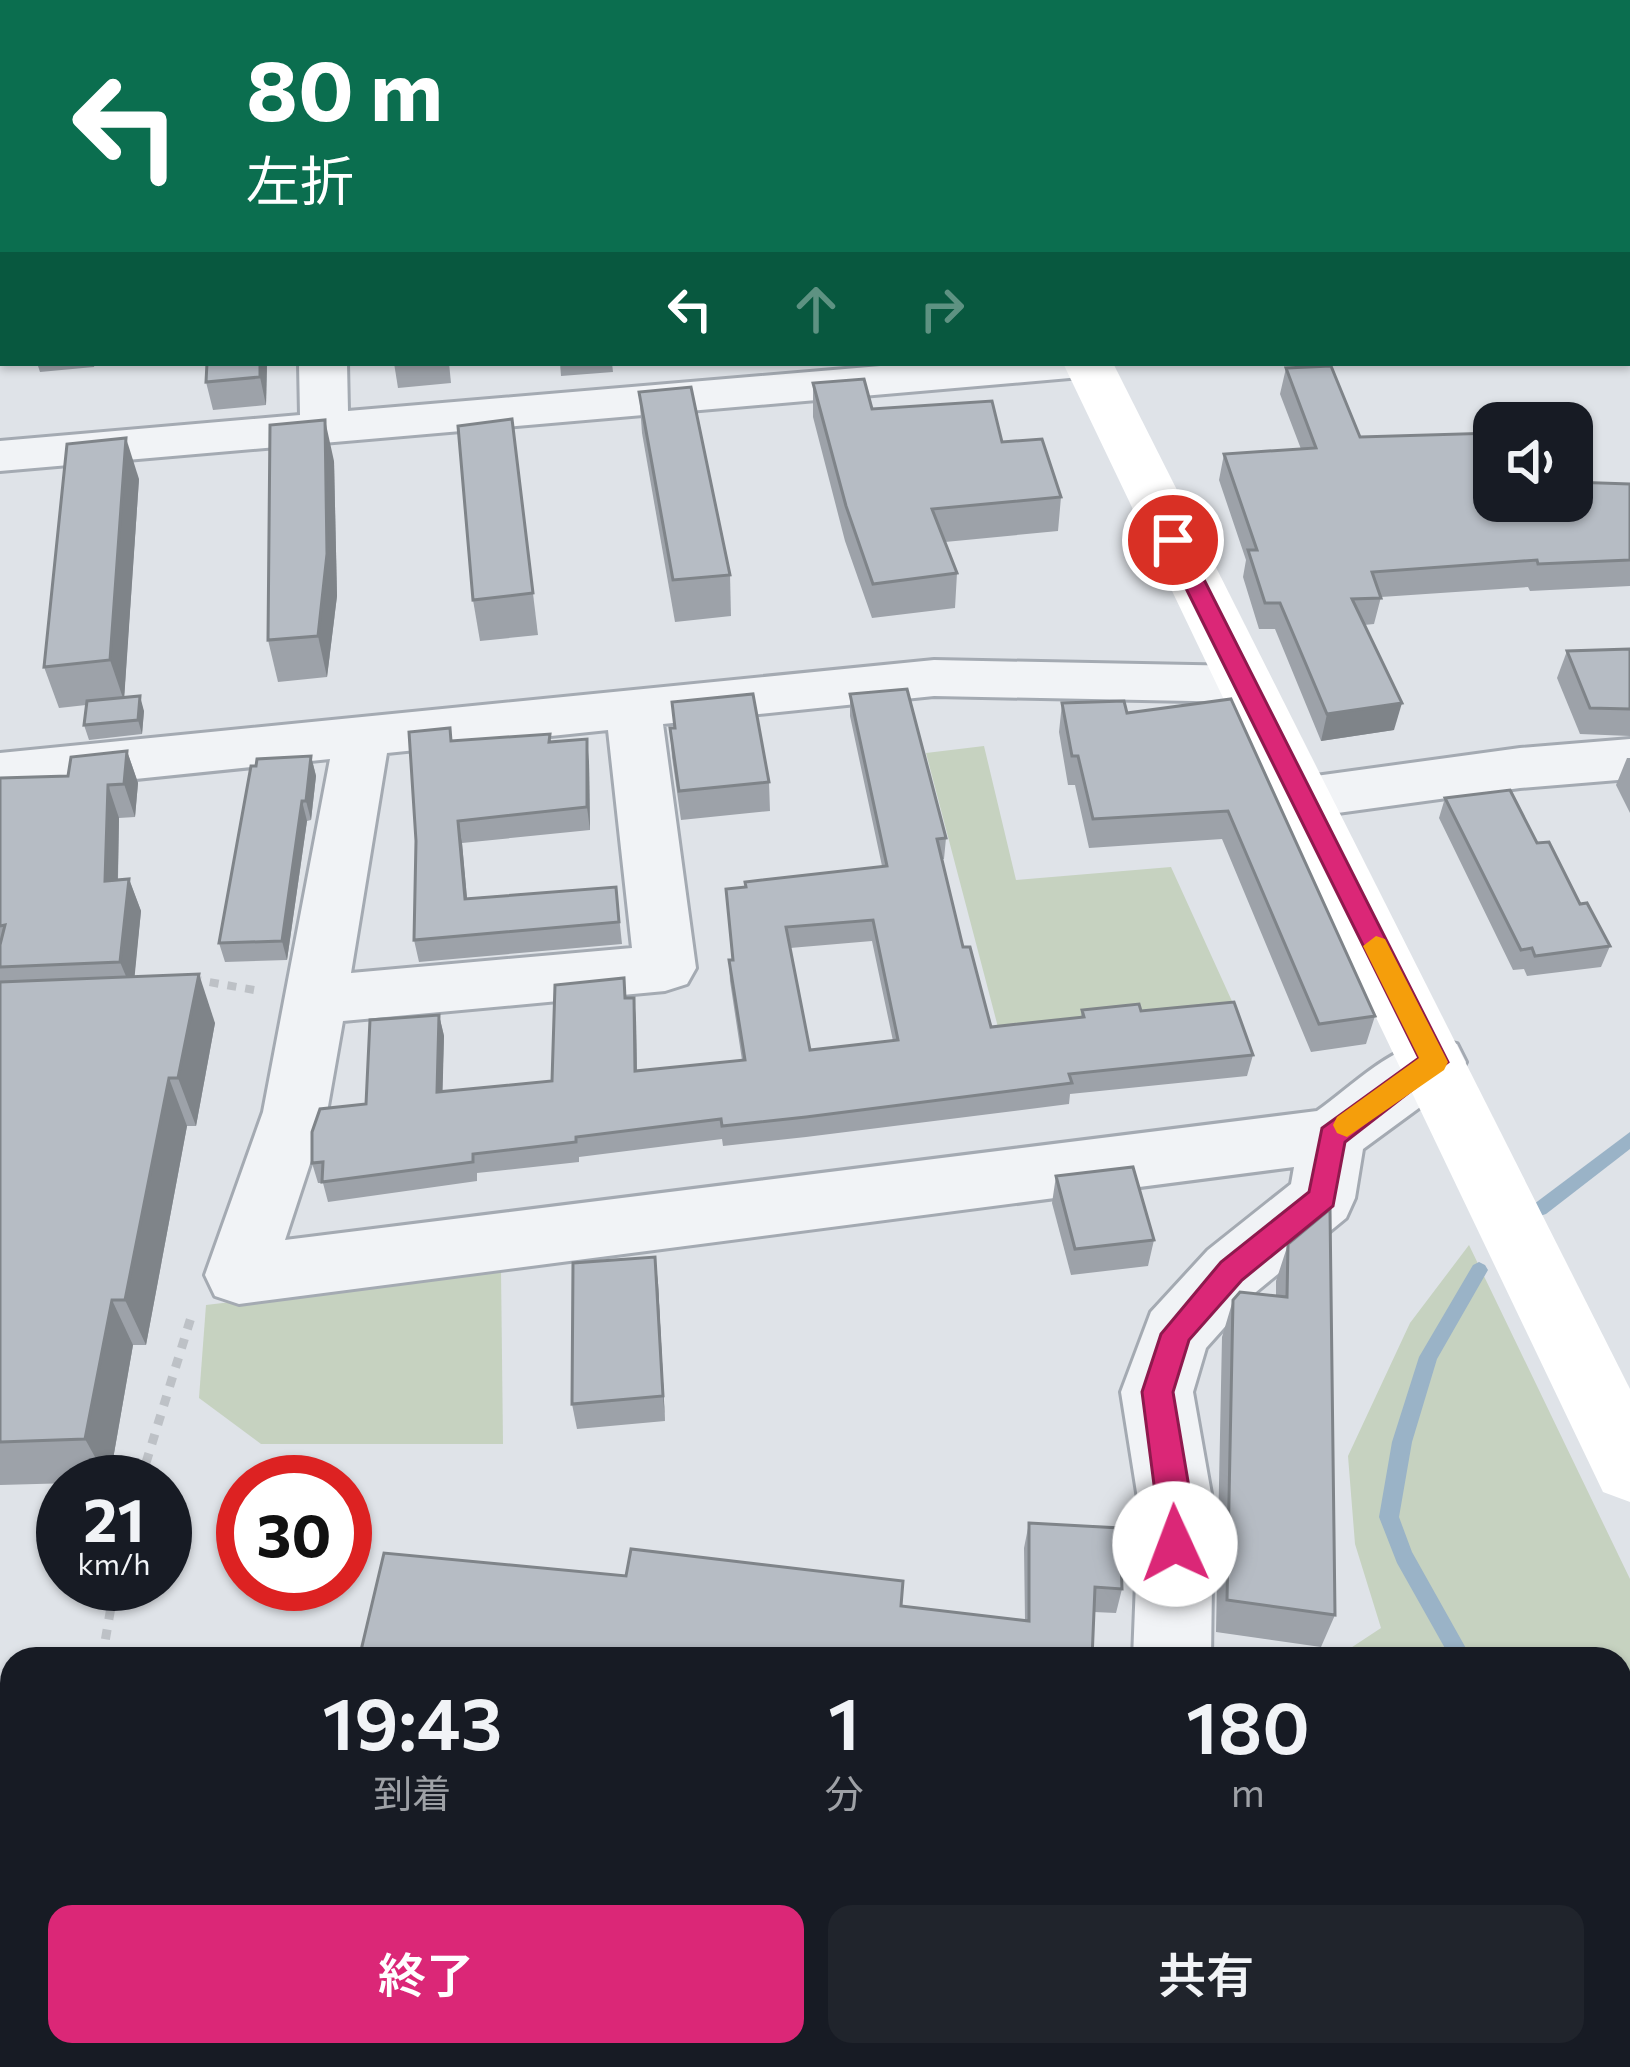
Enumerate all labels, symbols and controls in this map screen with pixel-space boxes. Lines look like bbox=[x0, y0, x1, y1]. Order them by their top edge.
text: 80 m bbox=[246, 36, 443, 138]
icon: left bbox=[48, 48, 204, 204]
text: 左折 bbox=[246, 146, 354, 212]
icon: left bbox=[657, 276, 723, 342]
icon: ahead bbox=[783, 276, 849, 342]
icon: right bbox=[909, 276, 975, 342]
map controls bbox=[1473, 402, 1593, 522]
button: sound bbox=[1473, 402, 1593, 522]
pin bbox=[1122, 489, 1224, 591]
icon: arrive bbox=[1140, 507, 1206, 573]
speed limit sign: 30 bbox=[216, 1455, 372, 1611]
text: 21 bbox=[83, 1481, 145, 1554]
position arrow bbox=[1112, 1481, 1238, 1607]
text: km/h bbox=[78, 1544, 150, 1581]
text: 19:43 bbox=[322, 1677, 502, 1765]
text: 1 bbox=[828, 1677, 860, 1765]
text: 180 bbox=[1186, 1681, 1310, 1769]
text: m bbox=[1231, 1767, 1265, 1815]
text: 到着 bbox=[373, 1768, 451, 1816]
text: 分 bbox=[825, 1768, 864, 1816]
button: 終了 bbox=[48, 1905, 804, 2043]
button: 共有 bbox=[828, 1905, 1584, 2043]

